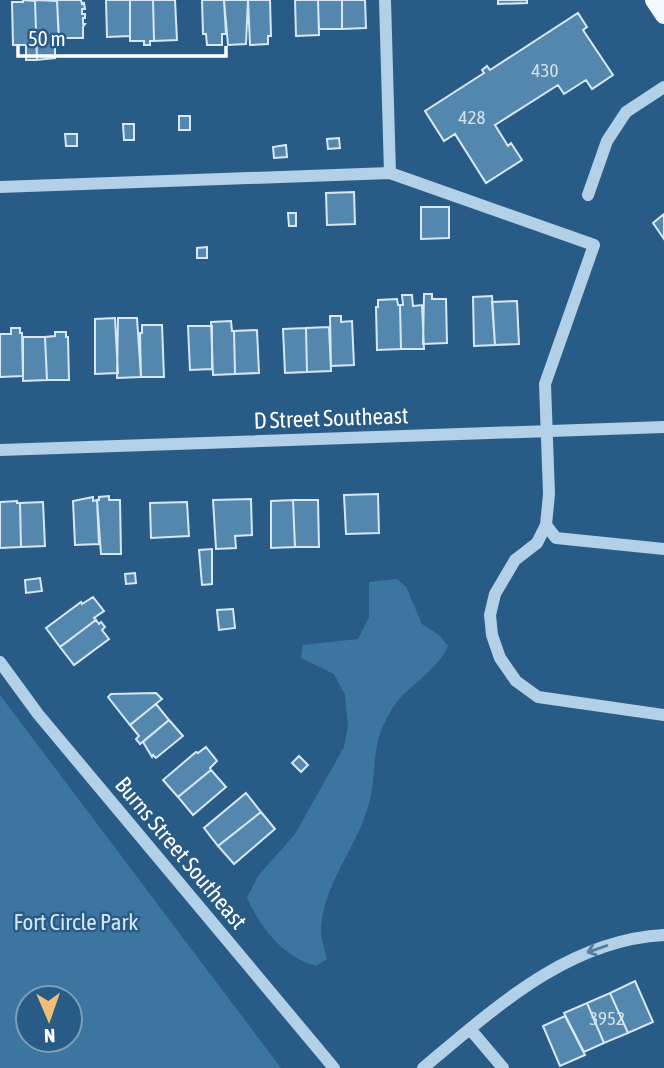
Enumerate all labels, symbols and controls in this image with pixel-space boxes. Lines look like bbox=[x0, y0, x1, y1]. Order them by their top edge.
scale bar bbox=[18, 14, 226, 58]
text: 50 m bbox=[28, 26, 66, 50]
house number: 430 bbox=[532, 59, 558, 81]
house number: 428 bbox=[459, 106, 485, 128]
street label: D Street Southeast bbox=[253, 402, 409, 434]
street label: Burns Street Southeast bbox=[110, 772, 252, 934]
park label: Fort Circle Park bbox=[14, 909, 138, 935]
one-way arrow bbox=[587, 944, 609, 956]
north arrow bbox=[14, 984, 84, 1054]
house number: 3952 bbox=[589, 1007, 625, 1029]
text: N bbox=[44, 1025, 56, 1047]

